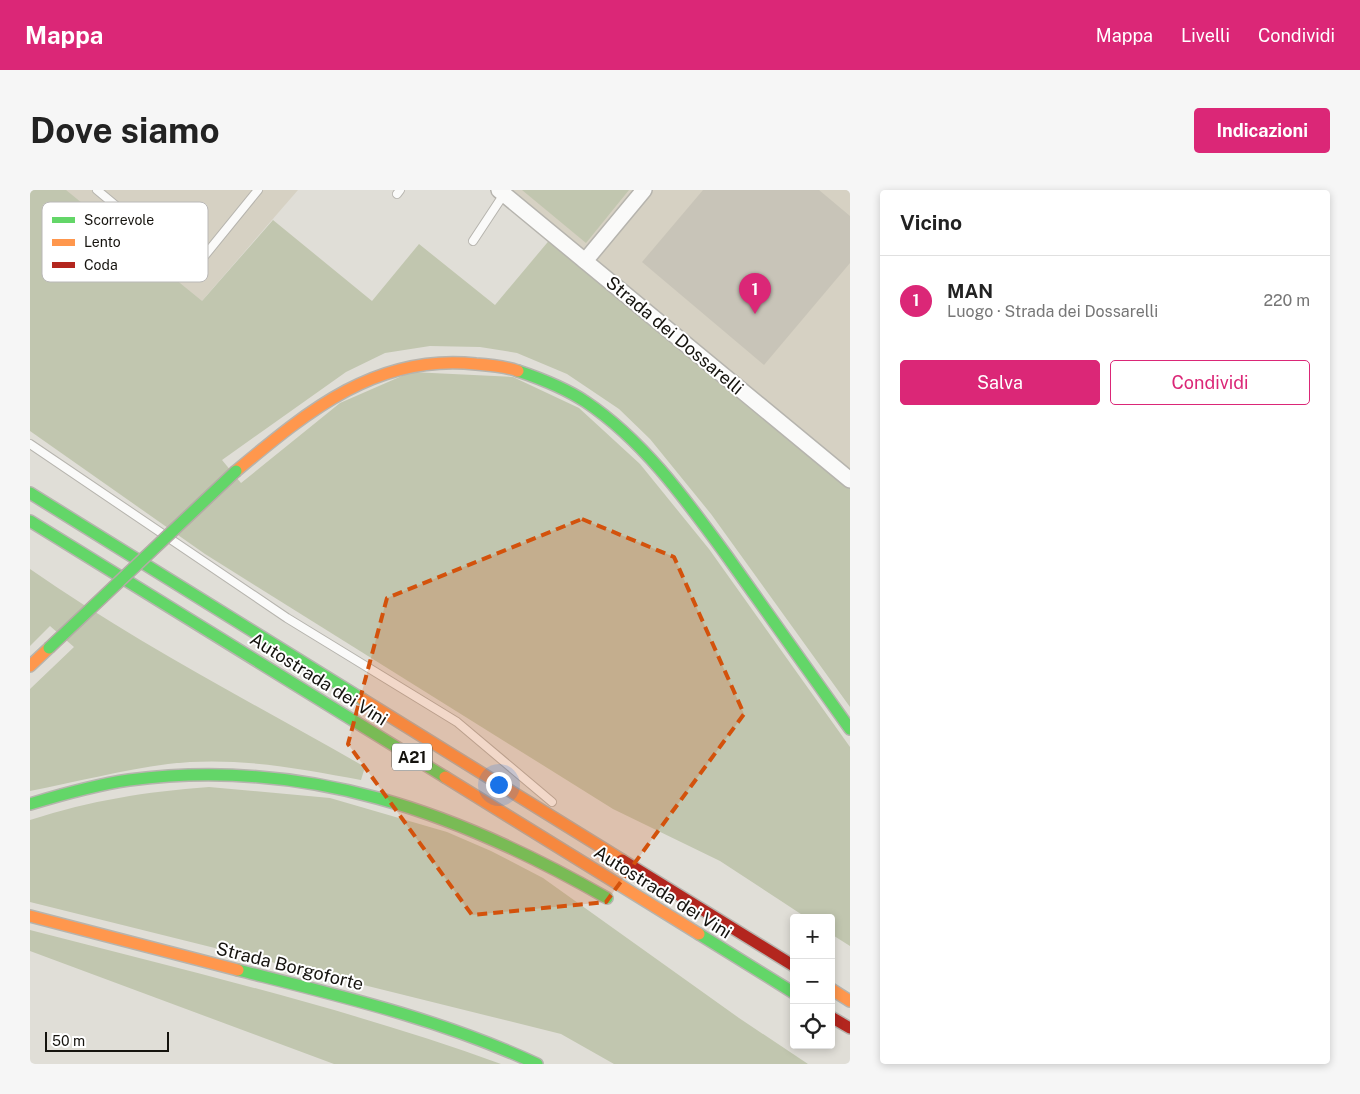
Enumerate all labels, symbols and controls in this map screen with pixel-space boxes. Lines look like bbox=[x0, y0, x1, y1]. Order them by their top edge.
text: Mappa bbox=[25, 21, 103, 49]
text: Mappa bbox=[1096, 25, 1153, 46]
text: Livelli bbox=[1181, 25, 1230, 46]
text: Condividi bbox=[1258, 25, 1335, 46]
button: Indicazioni bbox=[1194, 108, 1330, 153]
text: Dove siamo bbox=[30, 110, 220, 151]
legend bbox=[42, 202, 208, 282]
text: Vicino bbox=[900, 210, 962, 235]
text: Scorrevole bbox=[84, 212, 154, 228]
text: Lento bbox=[84, 234, 121, 250]
text: Coda bbox=[84, 257, 118, 273]
street label: Strada dei Dossarelli bbox=[602, 271, 748, 399]
pin: 1 bbox=[739, 273, 771, 314]
text: MAN bbox=[947, 280, 993, 302]
text: 1 bbox=[913, 291, 919, 310]
text: 220 m bbox=[1263, 291, 1310, 310]
text: Luogo · Strada dei Dossarelli bbox=[947, 302, 1158, 321]
button: Salva bbox=[900, 360, 1100, 405]
button: Condividi bbox=[1110, 360, 1310, 405]
street label: Autostrada dei Vini bbox=[246, 628, 392, 730]
road number: A21 bbox=[392, 744, 432, 770]
your location bbox=[486, 772, 512, 798]
street label: Autostrada dei Vini bbox=[590, 841, 736, 943]
map controls bbox=[790, 914, 835, 1049]
button: + bbox=[790, 914, 835, 959]
street label: Strada Borgoforte bbox=[214, 938, 366, 994]
button: − bbox=[790, 959, 835, 1004]
button: locate bbox=[790, 1004, 835, 1049]
scale bar bbox=[45, 1029, 169, 1052]
text: 50 m bbox=[52, 1033, 85, 1049]

